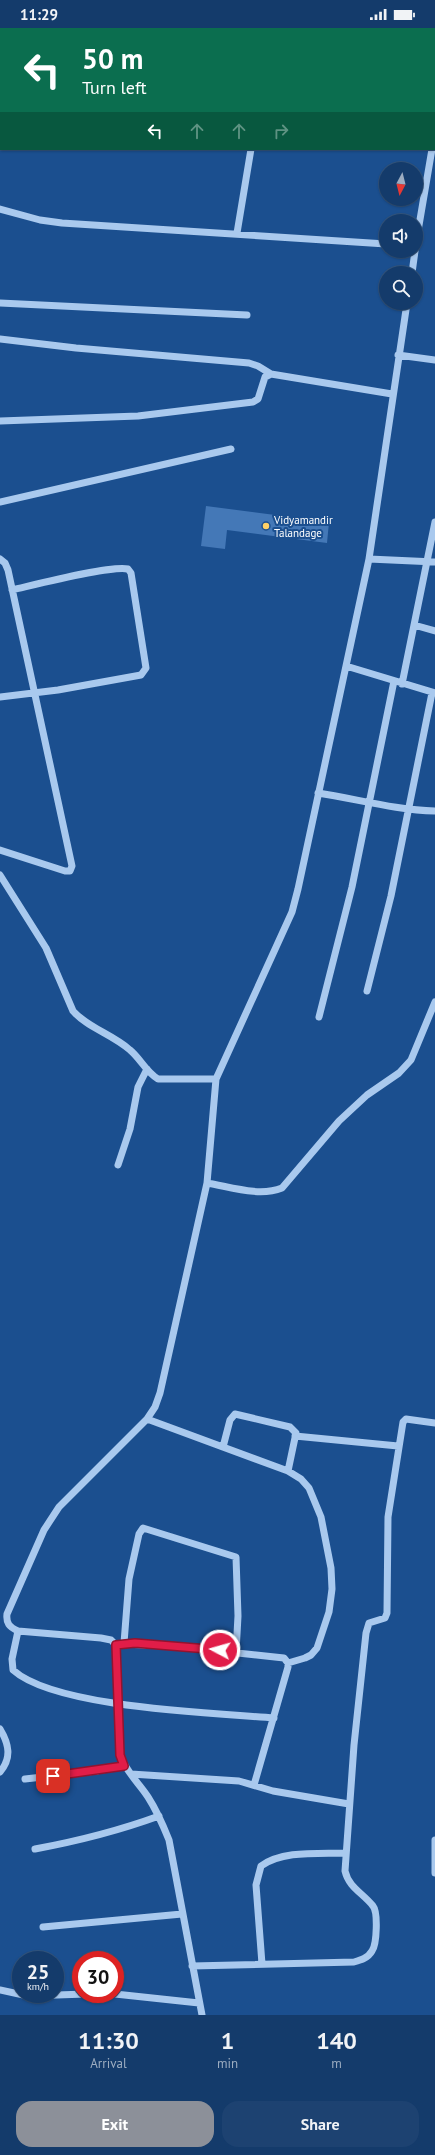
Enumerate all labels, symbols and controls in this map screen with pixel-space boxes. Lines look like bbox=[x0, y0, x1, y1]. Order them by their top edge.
text: 11:29 bbox=[20, 5, 58, 24]
text: 50 m bbox=[82, 40, 143, 77]
icon: left bbox=[16, 44, 68, 96]
text: Turn left bbox=[82, 76, 147, 99]
icon: left bbox=[144, 120, 166, 142]
icon: ahead bbox=[186, 120, 208, 142]
icon: ahead bbox=[228, 120, 250, 142]
icon: right bbox=[270, 120, 292, 142]
north arrow bbox=[379, 162, 423, 206]
map controls bbox=[379, 162, 423, 310]
button: sound bbox=[379, 214, 423, 258]
button: search bbox=[379, 266, 423, 310]
place label: Vidyamandir Talandage bbox=[273, 513, 333, 540]
marker: Vidyamandir Talandage bbox=[261, 521, 271, 531]
position arrow bbox=[199, 1629, 241, 1671]
pin bbox=[36, 1759, 70, 1793]
icon: arrive bbox=[42, 1765, 64, 1787]
speed limit sign: 30 bbox=[72, 1951, 124, 2003]
text: 25 bbox=[27, 1959, 49, 1985]
text: km/h bbox=[27, 1980, 49, 1993]
text: 11:30 bbox=[78, 2025, 139, 2056]
text: 1 bbox=[221, 2025, 234, 2056]
text: 140 bbox=[316, 2025, 357, 2056]
text: Arrival bbox=[90, 2055, 127, 2072]
text: min bbox=[217, 2055, 238, 2072]
text: m bbox=[331, 2055, 342, 2072]
button: Exit bbox=[16, 2101, 214, 2147]
button: Share bbox=[222, 2101, 419, 2147]

